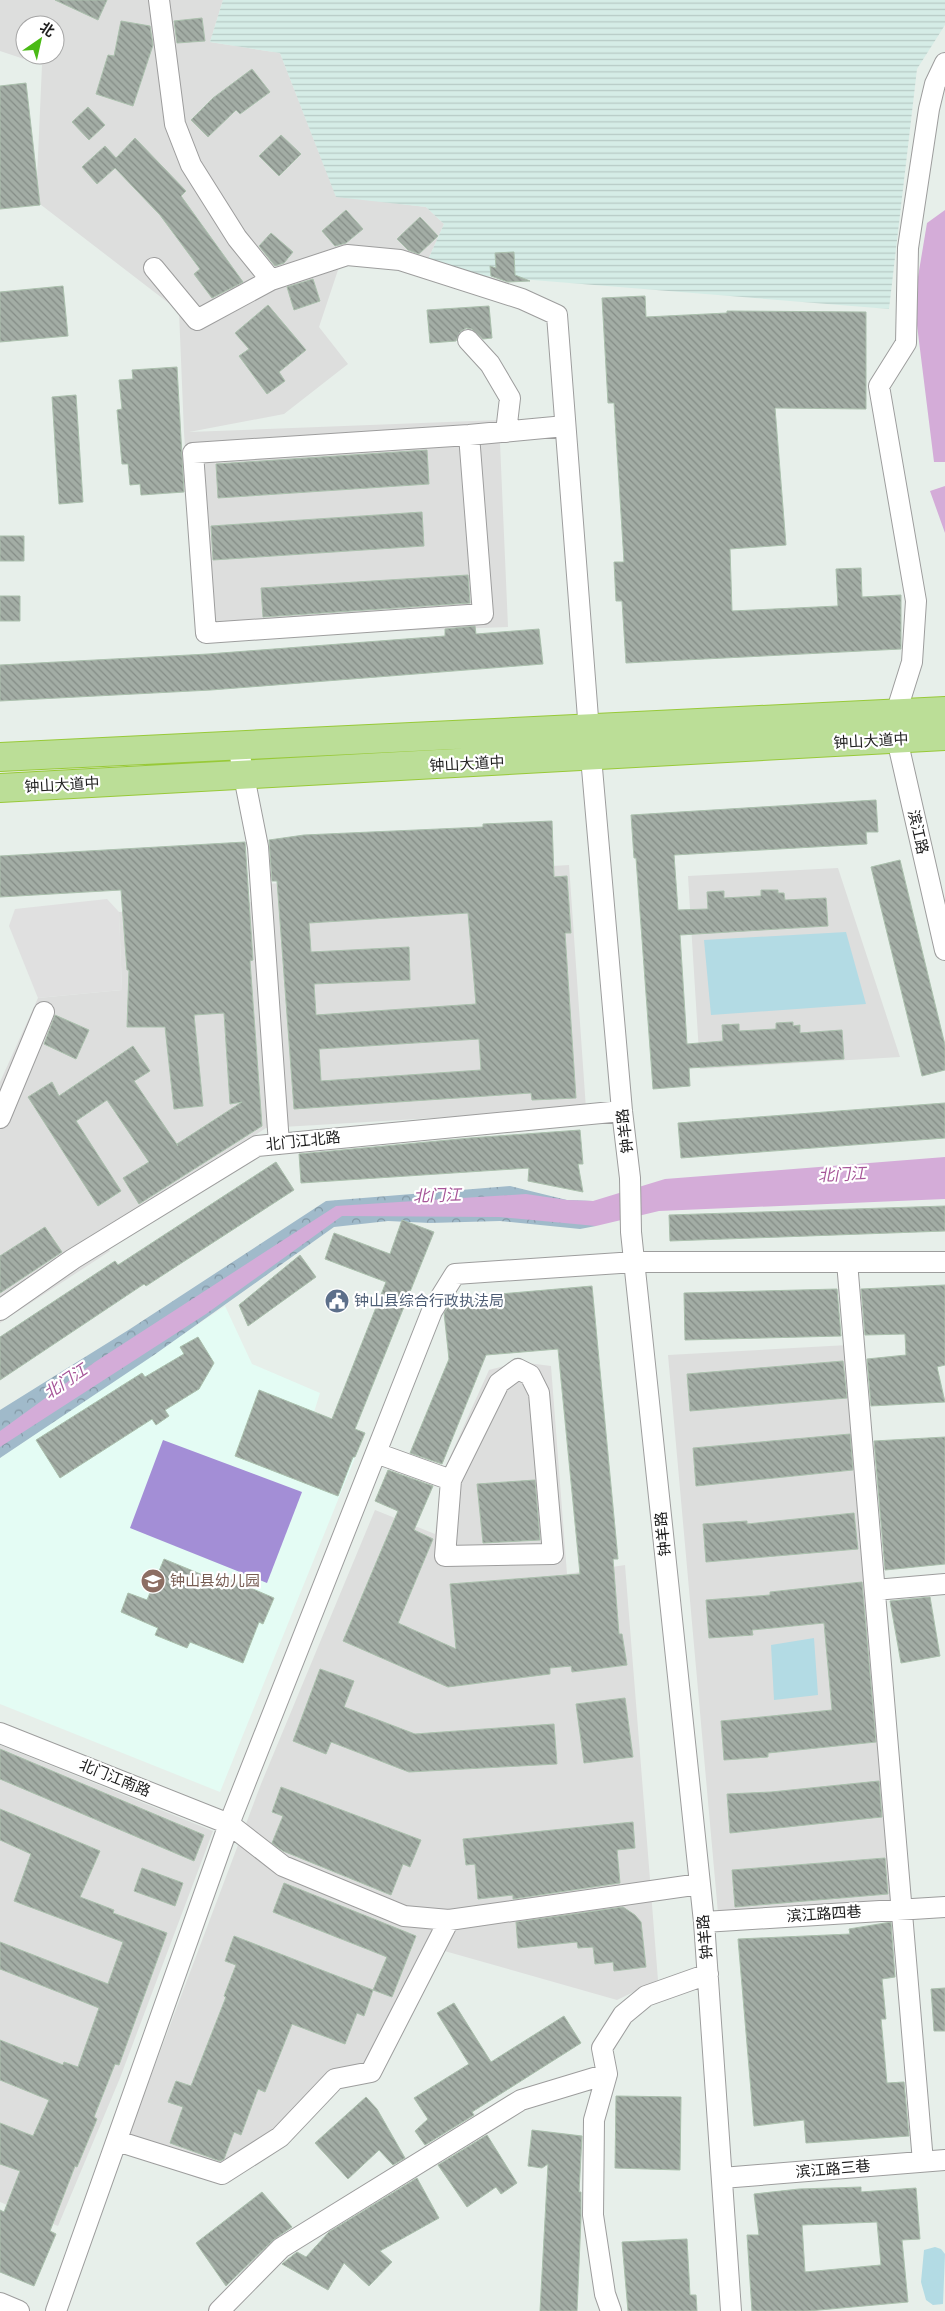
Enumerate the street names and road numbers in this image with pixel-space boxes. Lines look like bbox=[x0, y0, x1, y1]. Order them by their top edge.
street label: 钟山大道中 bbox=[833, 729, 909, 751]
street label: 钟山大道中 bbox=[429, 752, 505, 774]
street label: 钟山大道中 bbox=[24, 773, 100, 795]
street label: 滨江路 bbox=[905, 808, 933, 856]
street label: 钟羊路 bbox=[612, 1108, 636, 1155]
street label: 北门江北路 bbox=[265, 1127, 341, 1153]
street label: 钟羊路 bbox=[651, 1511, 673, 1557]
street label: 北门江南路 bbox=[77, 1755, 154, 1799]
street label: 滨江路四巷 bbox=[786, 1901, 862, 1925]
street label: 钟羊路 bbox=[693, 1914, 715, 1960]
street label: 滨江路三巷 bbox=[795, 2156, 871, 2180]

